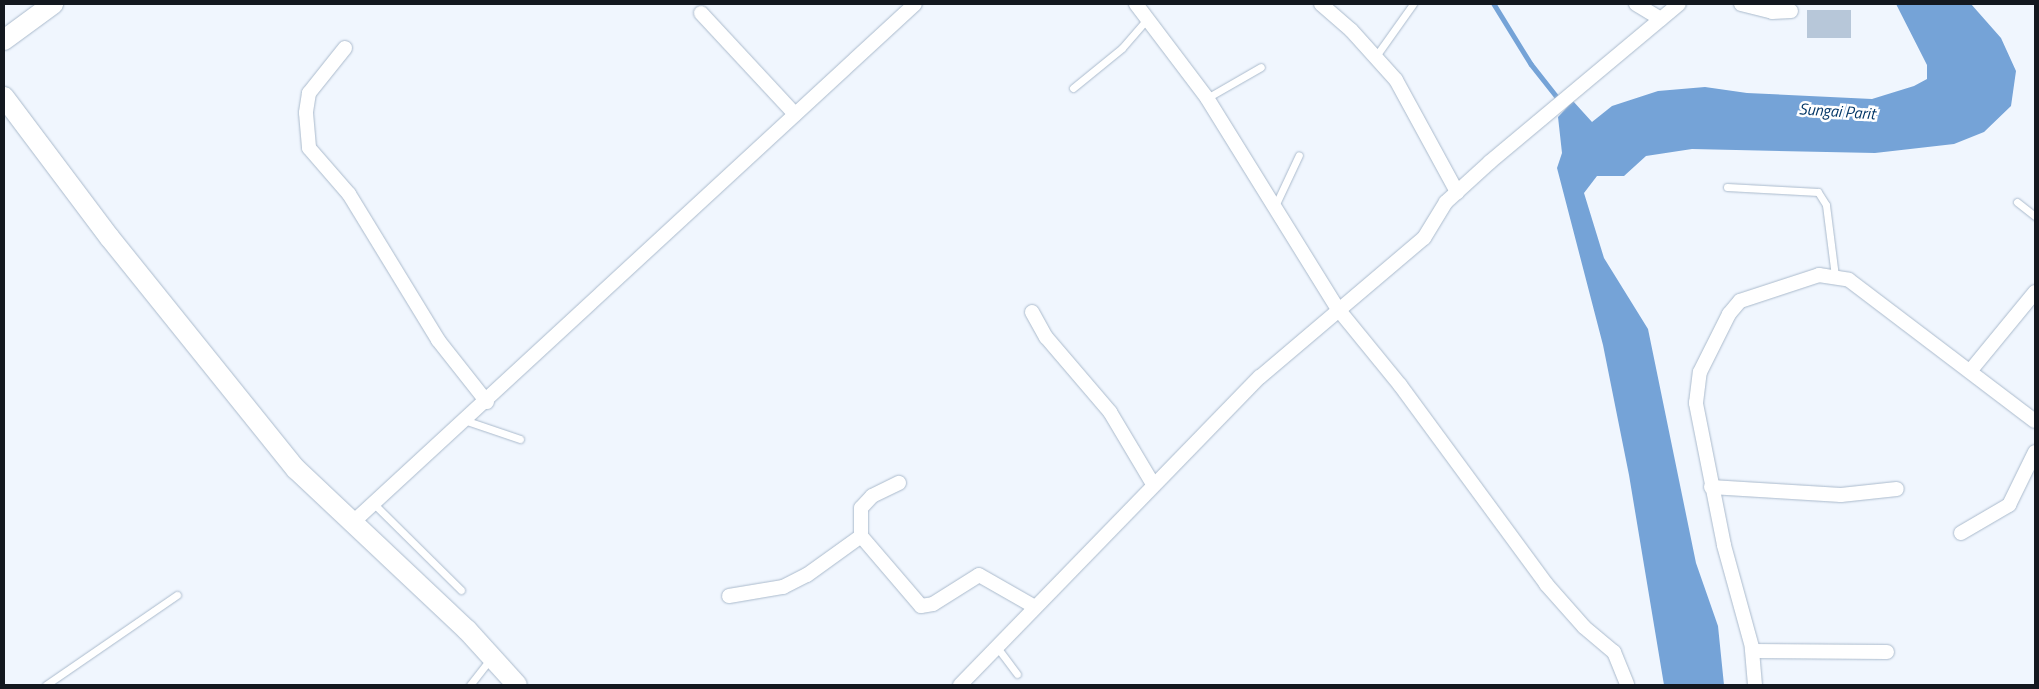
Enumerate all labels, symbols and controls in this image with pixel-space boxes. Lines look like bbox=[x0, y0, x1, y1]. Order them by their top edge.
water label: Sungai Parit bbox=[1798, 99, 1876, 123]

